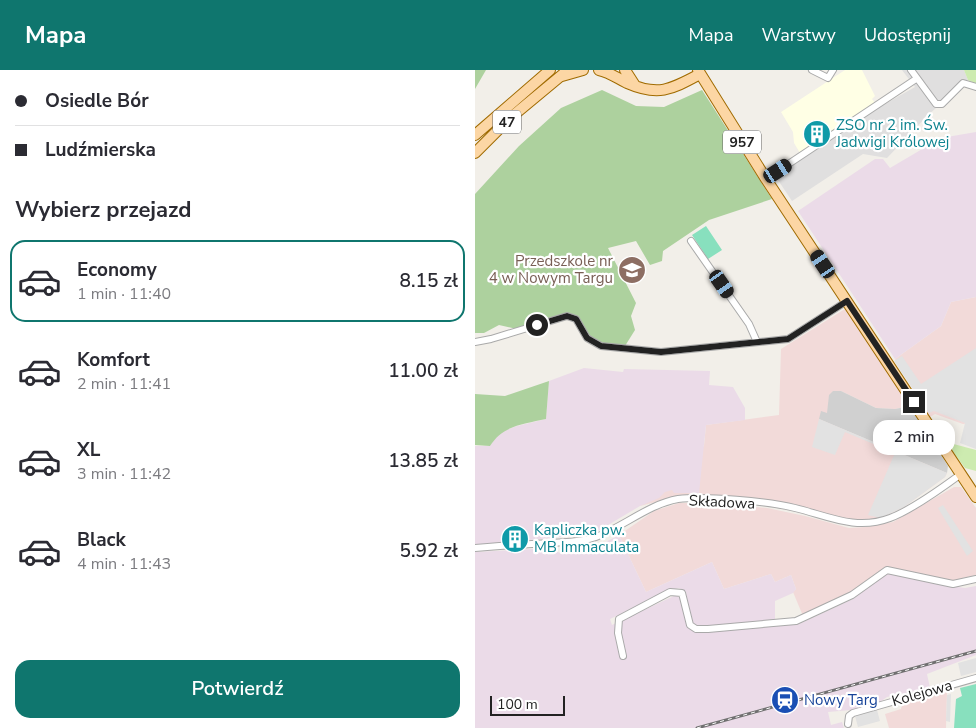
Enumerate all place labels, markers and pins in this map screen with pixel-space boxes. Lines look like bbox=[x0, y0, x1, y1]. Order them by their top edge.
place label: ZSO nr 2 im. Św. Jadwigi Królowej bbox=[835, 114, 949, 152]
building icon: ZSO nr 2 im. Św. Jadwigi Królowej bbox=[802, 119, 832, 149]
place label: Przedszkole nr 4 w Nowym Targu bbox=[489, 251, 614, 288]
school or university icon: Przedszkole nr 4 w Nowym Targu bbox=[617, 255, 647, 285]
place label: Kapliczka pw. MB Immaculata bbox=[534, 520, 639, 557]
building icon: Kapliczka pw. MB Immaculata bbox=[500, 524, 530, 554]
station icon: Nowy Targ bbox=[770, 685, 800, 715]
place label: Nowy Targ bbox=[804, 690, 878, 710]

